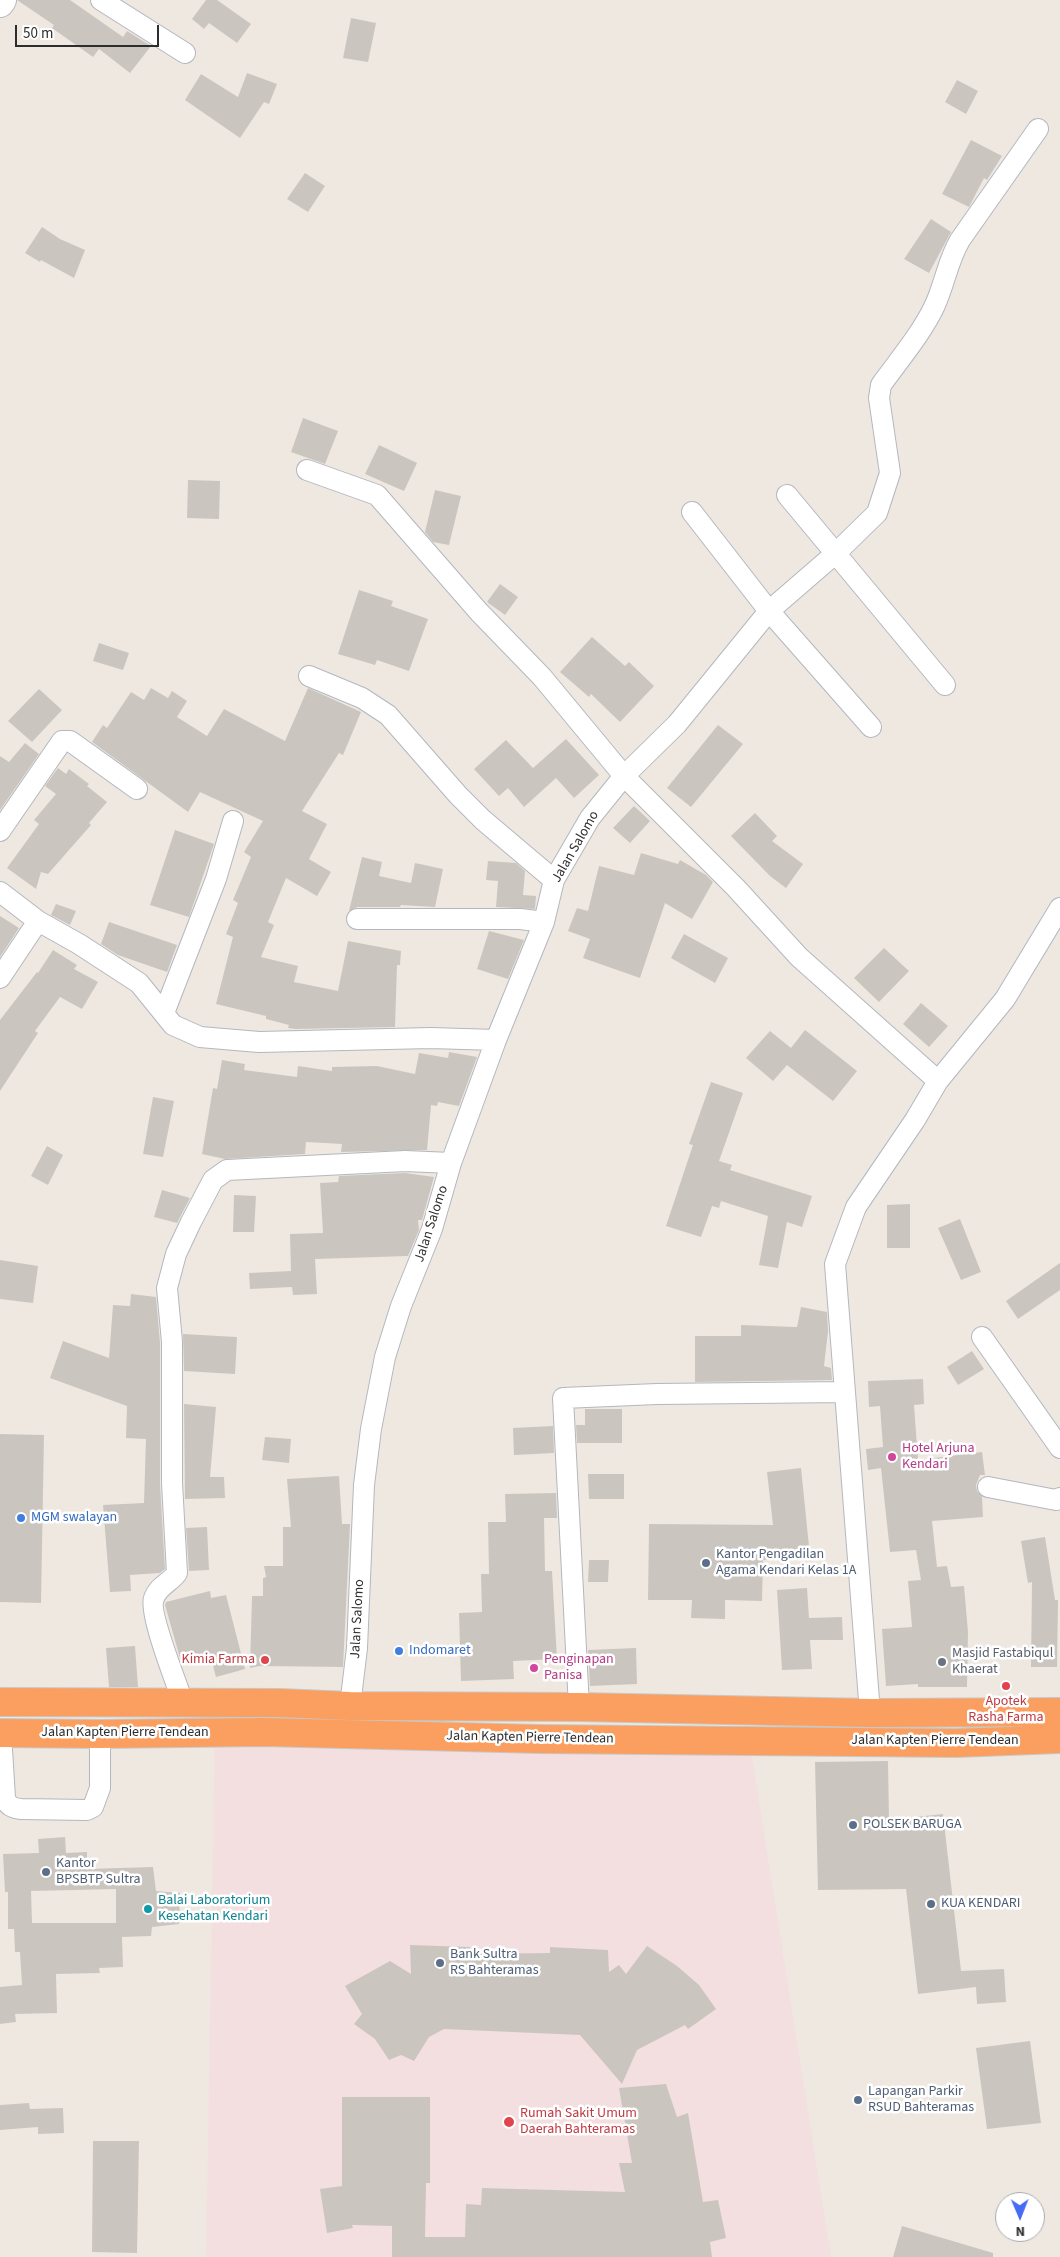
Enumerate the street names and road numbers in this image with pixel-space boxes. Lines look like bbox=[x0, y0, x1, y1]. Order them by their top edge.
street label: Jalan Salomo bbox=[549, 808, 603, 886]
street label: Jalan Salomo bbox=[412, 1183, 452, 1265]
street label: Jalan Salomo bbox=[348, 1579, 368, 1659]
street label: Jalan Kapten Pierre Tendean bbox=[41, 1725, 209, 1741]
street label: Jalan Kapten Pierre Tendean bbox=[446, 1728, 614, 1748]
street label: Jalan Kapten Pierre Tendean bbox=[851, 1733, 1019, 1749]

